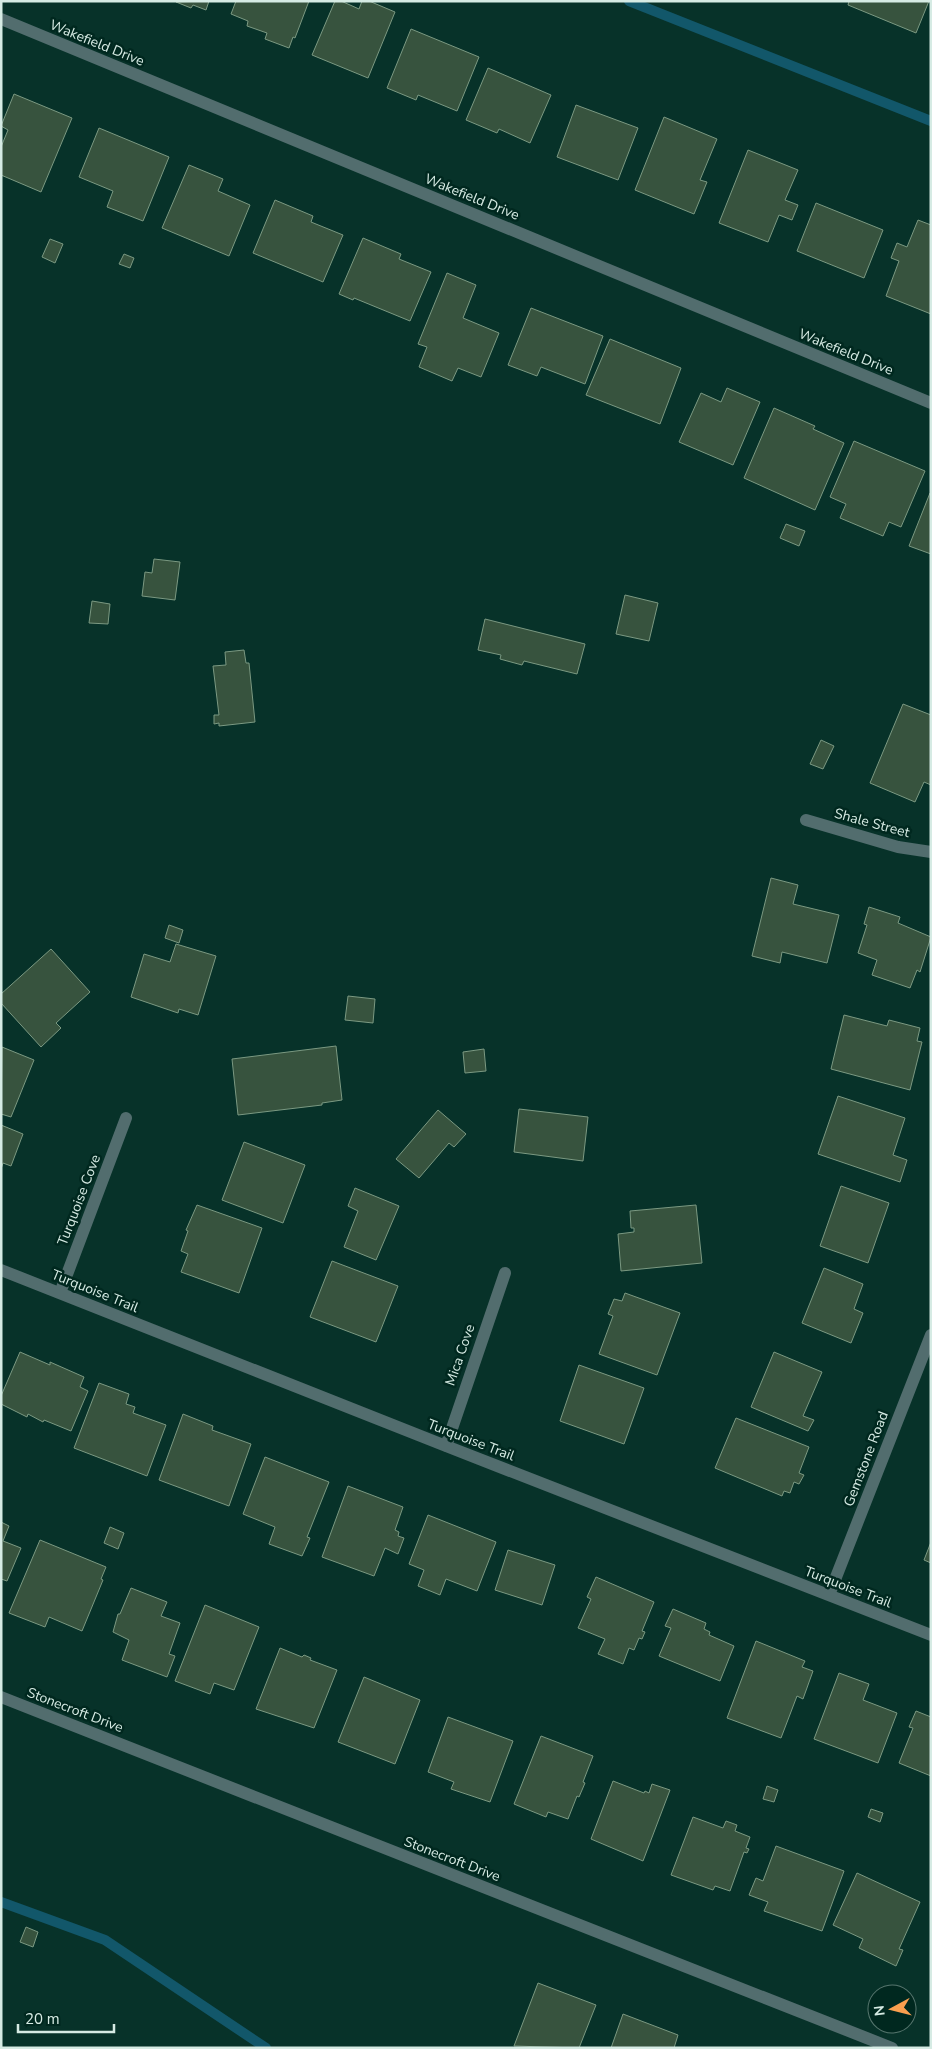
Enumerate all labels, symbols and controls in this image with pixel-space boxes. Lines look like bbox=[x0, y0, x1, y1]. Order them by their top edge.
street label: Wakefield Drive bbox=[47, 15, 147, 71]
street label: Wakefield Drive bbox=[422, 169, 522, 225]
street label: Wakefield Drive bbox=[796, 324, 896, 380]
street label: Shale Street bbox=[832, 804, 912, 842]
street label: Turquoise Cove bbox=[53, 1152, 105, 1248]
street label: Turquoise Trail bbox=[49, 1265, 142, 1317]
street label: Mica Cove bbox=[441, 1322, 479, 1388]
street label: Gemstone Road bbox=[839, 1409, 893, 1509]
street label: Turquoise Trail bbox=[425, 1415, 518, 1466]
street label: Turquoise Trail bbox=[802, 1562, 895, 1613]
street label: Stonecroft Drive bbox=[24, 1683, 126, 1737]
street label: Stonecroft Drive bbox=[401, 1832, 503, 1886]
north arrow bbox=[867, 1984, 917, 2034]
scale bar bbox=[18, 2002, 114, 2034]
text: N bbox=[870, 2004, 890, 2017]
text: 20 m bbox=[25, 2009, 60, 2029]

